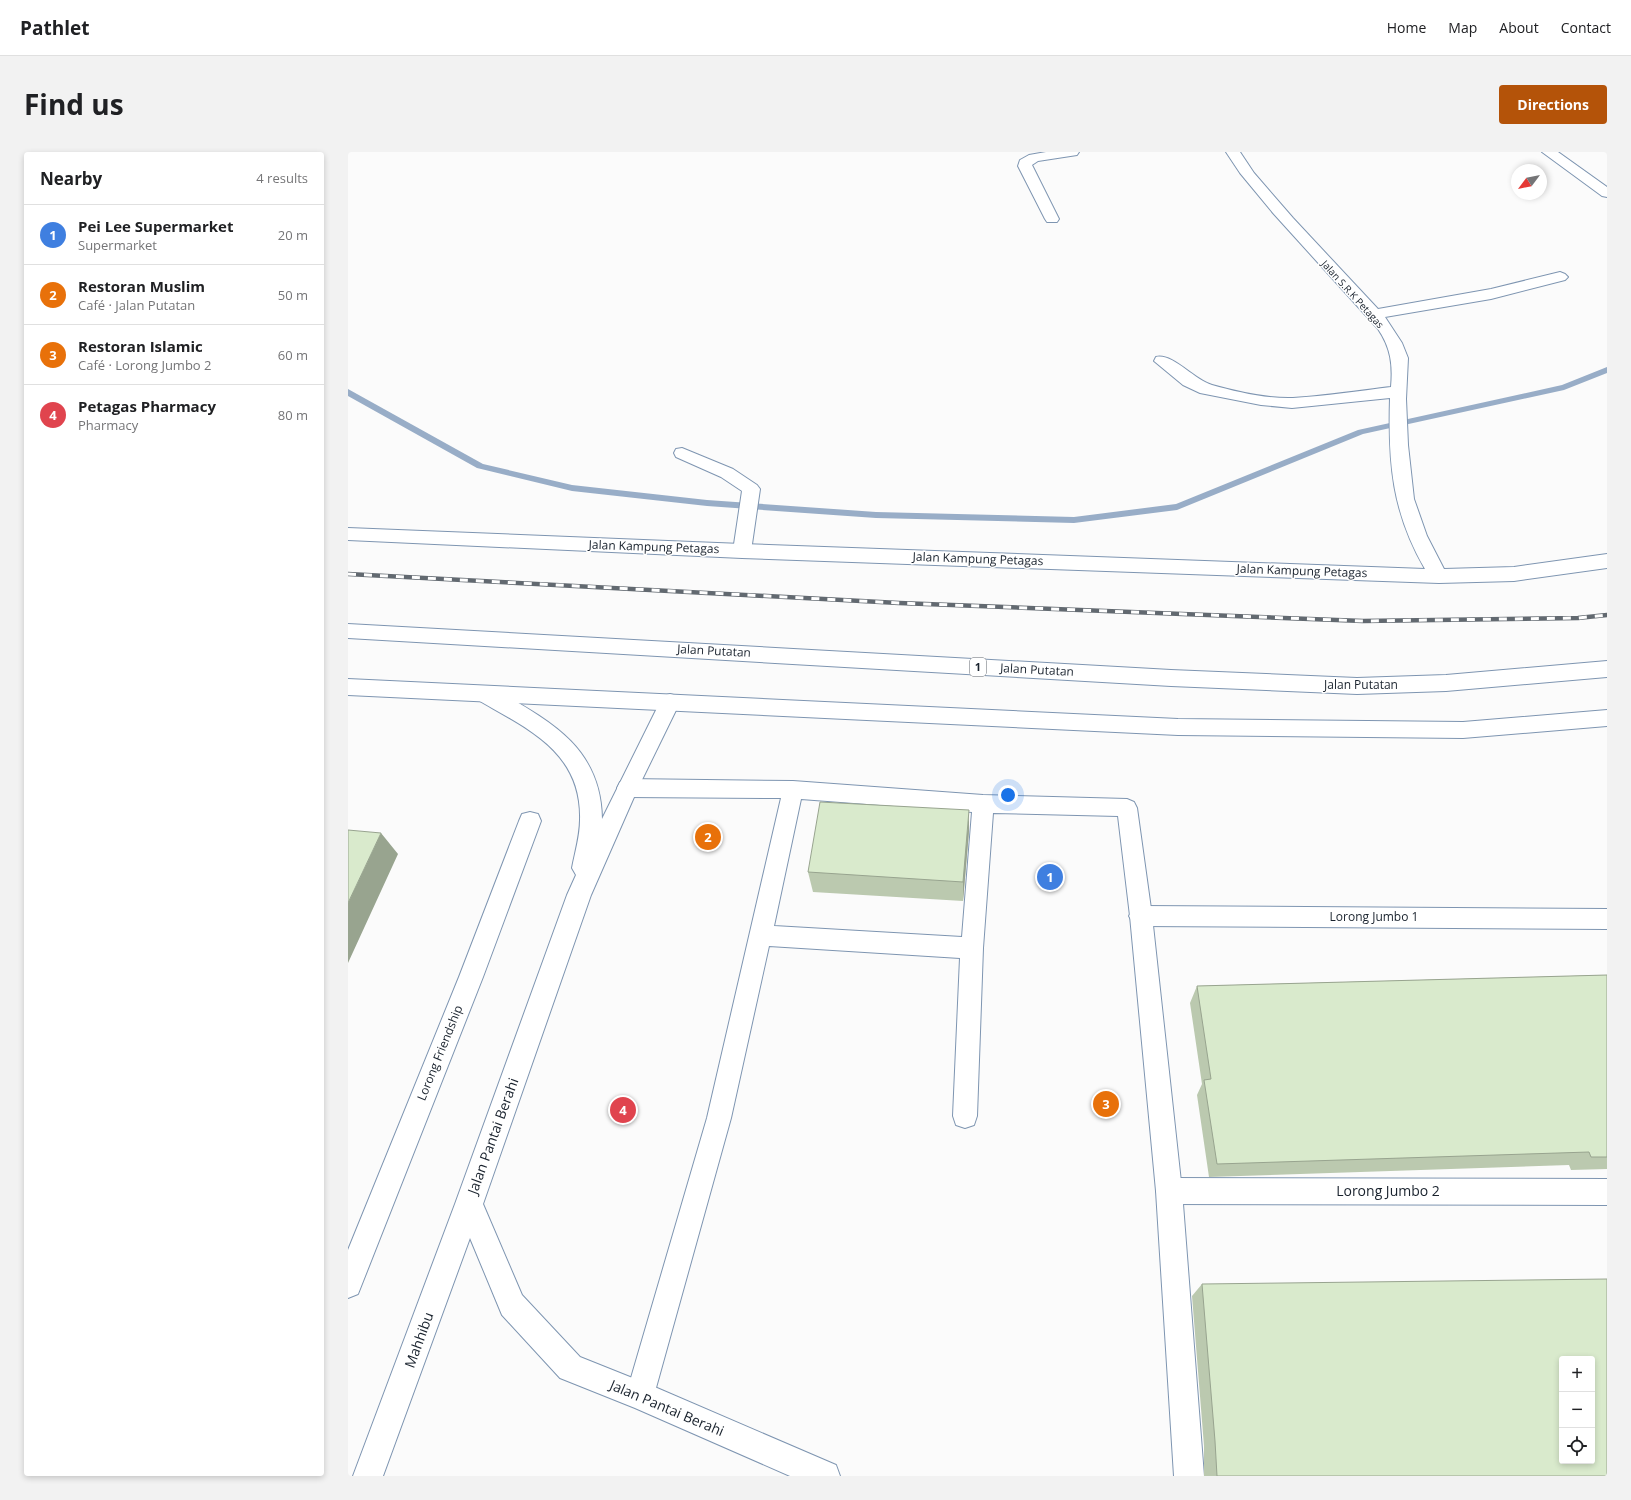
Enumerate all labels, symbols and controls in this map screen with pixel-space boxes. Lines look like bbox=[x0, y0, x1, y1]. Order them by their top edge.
text: Pathlet bbox=[20, 15, 89, 41]
text: Home bbox=[1387, 18, 1426, 37]
text: Map bbox=[1448, 18, 1477, 37]
text: About bbox=[1499, 18, 1539, 37]
text: Contact bbox=[1561, 18, 1611, 37]
text: Find us bbox=[24, 85, 124, 123]
button: Directions bbox=[1499, 85, 1607, 124]
north arrow bbox=[1511, 164, 1547, 200]
text: Nearby bbox=[40, 167, 102, 190]
text: 4 results bbox=[256, 169, 308, 187]
text: Pei Lee Supermarket bbox=[78, 216, 233, 236]
text: 1 bbox=[49, 226, 57, 244]
text: 20 m bbox=[278, 226, 308, 244]
text: Supermarket bbox=[78, 236, 157, 254]
street label: Jalan S.R.K Petagas bbox=[1318, 256, 1388, 331]
text: Restoran Muslim bbox=[78, 276, 205, 296]
text: 2 bbox=[49, 286, 57, 304]
text: 50 m bbox=[278, 286, 308, 304]
text: Café · Jalan Putatan bbox=[78, 296, 195, 314]
text: Restoran Islamic bbox=[78, 336, 203, 356]
text: 3 bbox=[49, 346, 57, 364]
text: 60 m bbox=[278, 346, 308, 364]
text: Café · Lorong Jumbo 2 bbox=[78, 356, 212, 374]
text: Petagas Pharmacy bbox=[78, 396, 216, 416]
text: 4 bbox=[49, 406, 57, 424]
text: 80 m bbox=[278, 406, 308, 424]
text: Pharmacy bbox=[78, 416, 138, 434]
street label: Jalan Kampung Petagas bbox=[587, 536, 720, 557]
street label: Jalan Kampung Petagas bbox=[911, 548, 1044, 569]
street label: Jalan Kampung Petagas bbox=[1235, 560, 1368, 581]
street label: Jalan Putatan bbox=[676, 640, 751, 661]
road number: 1 bbox=[970, 658, 986, 676]
street label: Jalan Putatan bbox=[999, 659, 1074, 680]
street label: Jalan Putatan bbox=[1323, 676, 1398, 693]
your location bbox=[998, 785, 1018, 805]
pin: 2 bbox=[695, 822, 721, 852]
pin: 1 bbox=[1037, 862, 1063, 892]
street label: Lorong Jumbo 1 bbox=[1330, 908, 1418, 925]
street label: Lorong Friendship bbox=[413, 1003, 466, 1103]
street label: Jalan Pantai Berahi bbox=[462, 1075, 522, 1198]
pin: 3 bbox=[1093, 1089, 1119, 1119]
pin: 4 bbox=[610, 1095, 636, 1125]
street label: Lorong Jumbo 2 bbox=[1336, 1181, 1440, 1200]
street label: Mahhibu bbox=[400, 1309, 437, 1370]
map controls bbox=[1559, 1356, 1595, 1464]
button: + bbox=[1559, 1356, 1595, 1392]
street label: Jalan Pantai Berahi bbox=[605, 1374, 727, 1440]
button: − bbox=[1559, 1392, 1595, 1428]
button: locate bbox=[1559, 1428, 1595, 1464]

